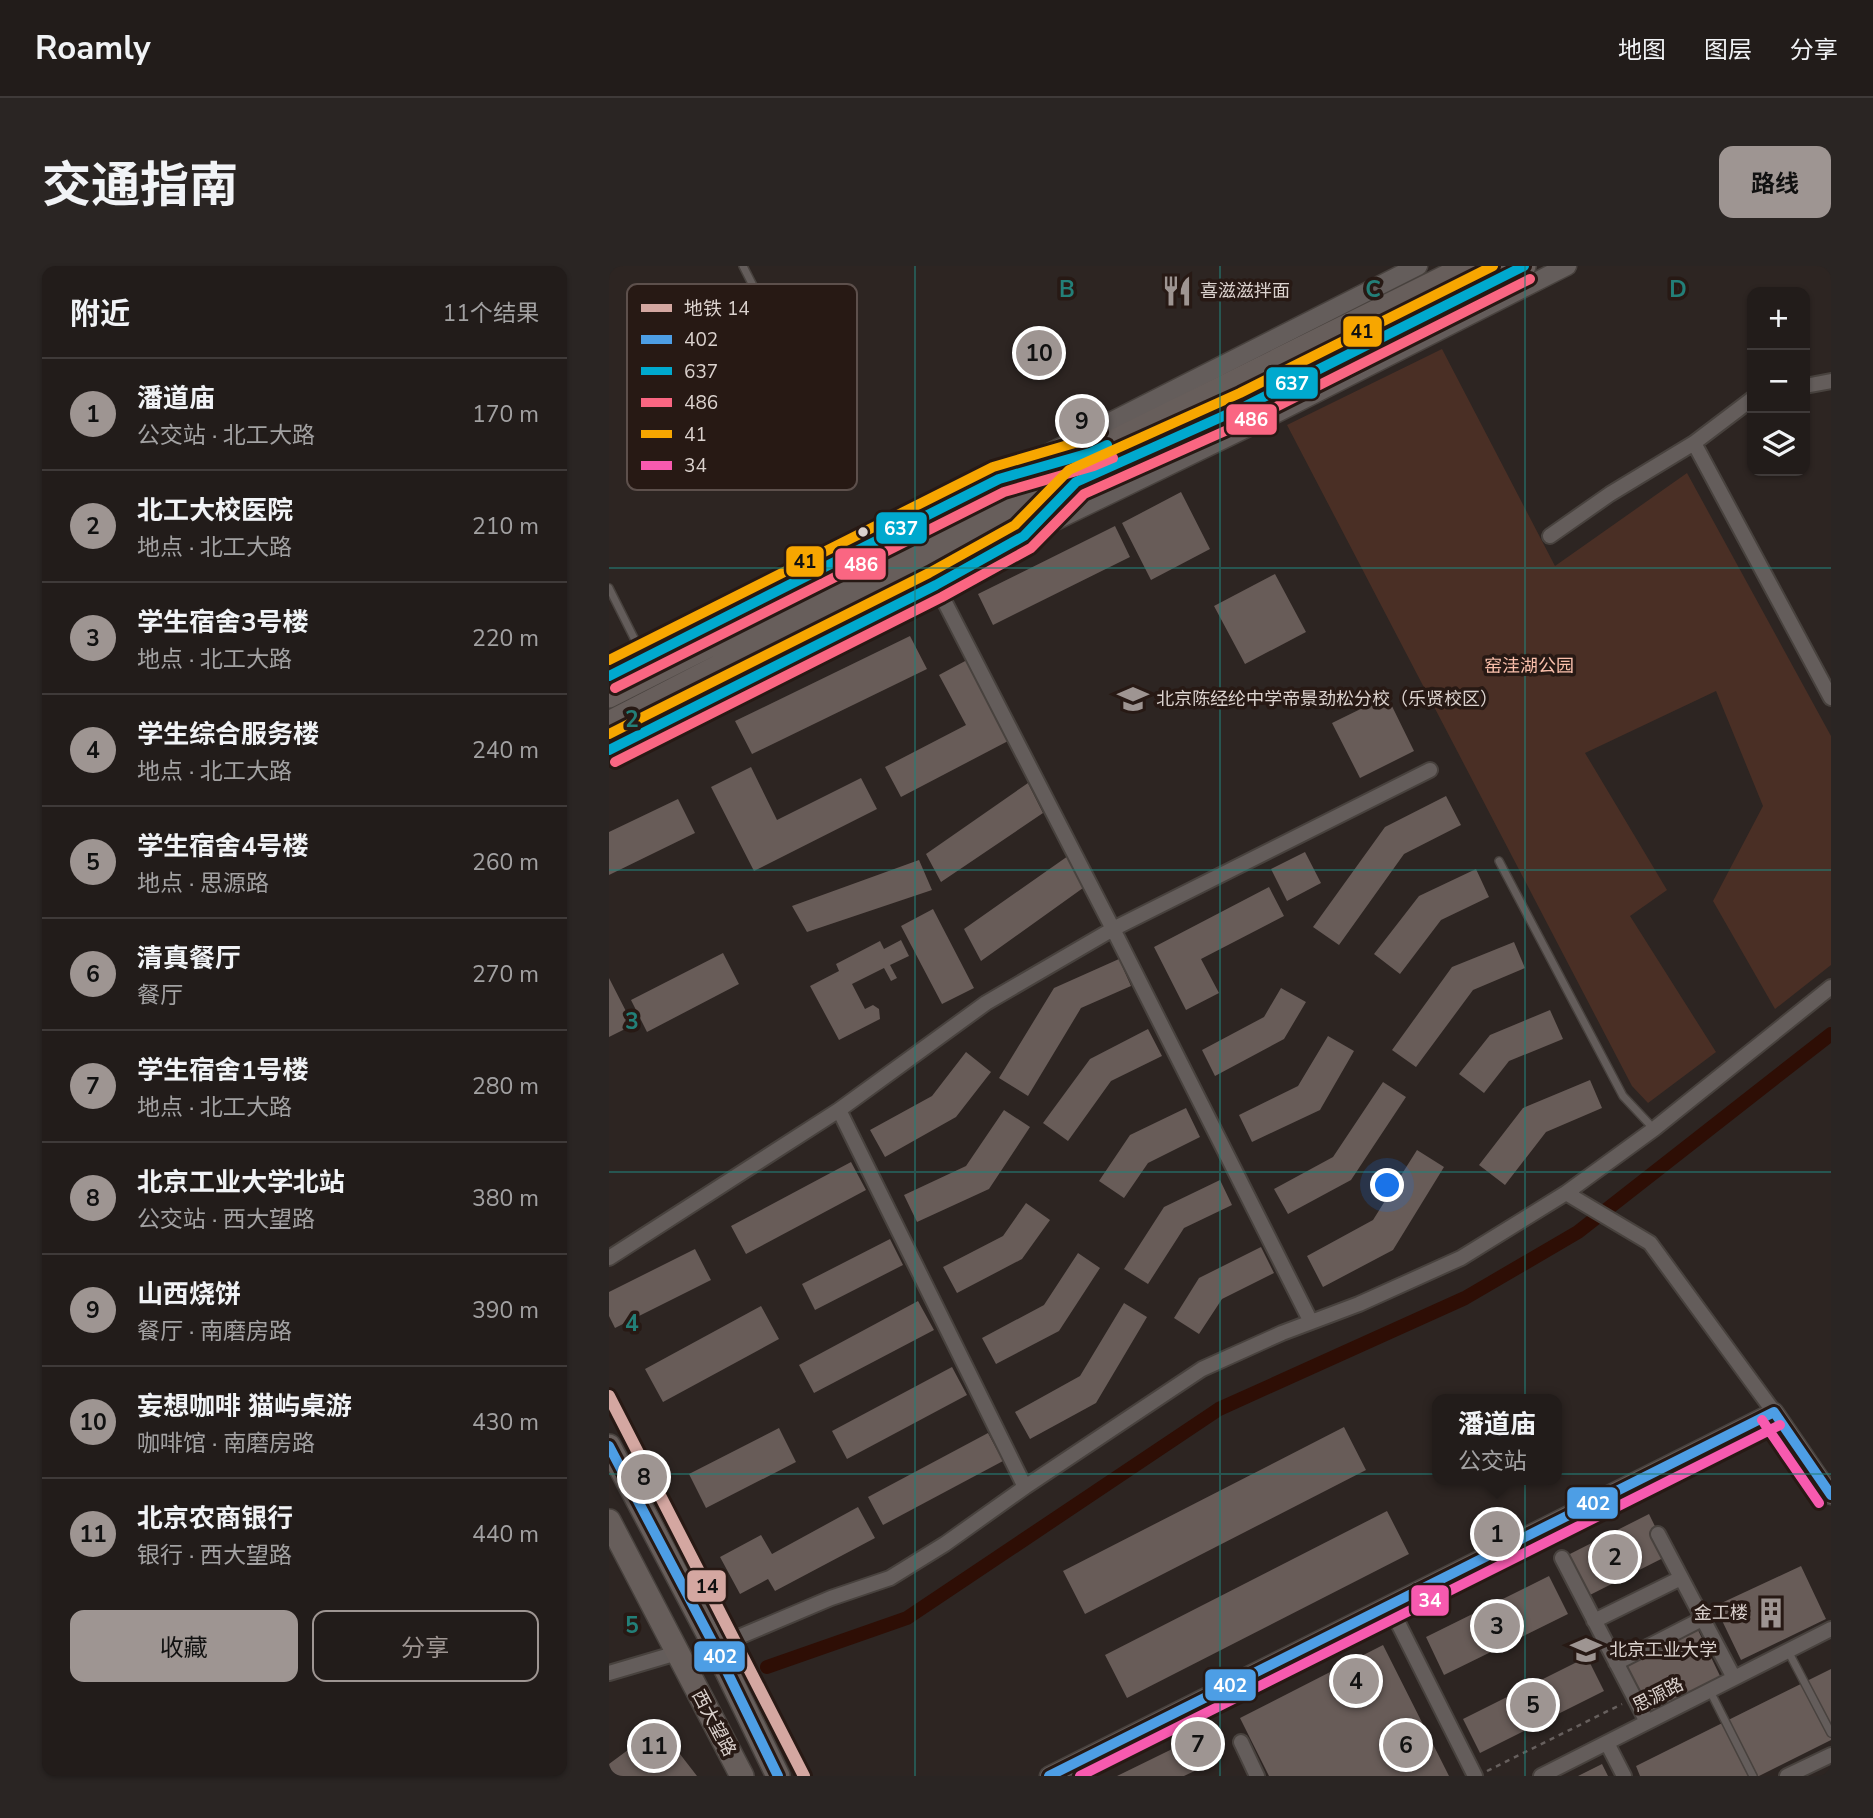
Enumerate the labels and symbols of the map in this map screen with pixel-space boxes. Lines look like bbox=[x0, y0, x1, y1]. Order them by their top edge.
text: B bbox=[1059, 274, 1075, 305]
restaurant icon: 喜滋滋拌面 bbox=[1160, 274, 1194, 308]
text: C bbox=[1365, 274, 1381, 305]
text: D bbox=[1669, 274, 1687, 305]
place label: 喜滋滋拌面 bbox=[1200, 279, 1290, 303]
legend bbox=[627, 284, 857, 490]
text: 地铁 14 bbox=[684, 296, 750, 322]
line badge: 41 bbox=[1342, 315, 1383, 348]
text: 41 bbox=[1351, 319, 1373, 345]
text: 402 bbox=[684, 327, 718, 353]
pin: 10 bbox=[1016, 327, 1062, 379]
text: 637 bbox=[684, 359, 718, 385]
line badge: 637 bbox=[1265, 366, 1319, 400]
text: 637 bbox=[1275, 371, 1309, 397]
text: 486 bbox=[684, 390, 718, 416]
pin: 9 bbox=[1059, 395, 1105, 447]
line badge: 486 bbox=[1225, 403, 1278, 436]
text: 486 bbox=[1234, 407, 1268, 433]
text: 41 bbox=[684, 422, 707, 448]
text: 34 bbox=[684, 453, 707, 479]
line badge: 637 bbox=[875, 511, 928, 545]
text: 637 bbox=[884, 516, 918, 542]
unlabelled marker bbox=[856, 525, 870, 539]
line badge: 41 bbox=[785, 545, 825, 578]
line badge: 486 bbox=[834, 547, 887, 581]
text: 41 bbox=[794, 549, 816, 575]
text: 486 bbox=[844, 552, 878, 578]
park label: 窑洼湖公园 bbox=[1484, 654, 1574, 678]
school or university icon: 北京陈经纶中学帝景劲松分校（乐贤校区） bbox=[1116, 682, 1150, 716]
place label: 北京陈经纶中学帝景劲松分校（乐贤校区） bbox=[1156, 687, 1498, 711]
text: 2 bbox=[625, 704, 639, 735]
text: 3 bbox=[625, 1006, 639, 1037]
your location bbox=[1370, 1168, 1404, 1202]
text: 4 bbox=[625, 1308, 639, 1339]
pin: 8 bbox=[621, 1451, 667, 1503]
line badge: 402 bbox=[1566, 1486, 1619, 1520]
text: 402 bbox=[1576, 1491, 1610, 1517]
pin: 1 bbox=[1474, 1508, 1520, 1560]
pin: 2 bbox=[1592, 1531, 1638, 1583]
line badge: 14 bbox=[686, 1569, 727, 1603]
text: 14 bbox=[696, 1574, 718, 1600]
line badge: 34 bbox=[1410, 1584, 1450, 1617]
text: 34 bbox=[1419, 1588, 1441, 1614]
building icon: 金工楼 bbox=[1754, 1596, 1788, 1630]
pin: 3 bbox=[1474, 1600, 1520, 1652]
place label: 金工楼 bbox=[1694, 1601, 1748, 1625]
text: 5 bbox=[625, 1610, 639, 1641]
school or university icon: 北京工业大学 bbox=[1569, 1633, 1603, 1667]
place label: 北京工业大学 bbox=[1609, 1638, 1717, 1662]
line badge: 402 bbox=[693, 1640, 746, 1673]
text: 402 bbox=[703, 1644, 737, 1670]
pin: 4 bbox=[1333, 1655, 1379, 1707]
line badge: 402 bbox=[1204, 1668, 1257, 1702]
street label: 思源路 bbox=[1628, 1672, 1688, 1718]
text: 402 bbox=[1213, 1673, 1247, 1699]
pin: 5 bbox=[1510, 1679, 1556, 1731]
street label: 西大望路 bbox=[687, 1686, 741, 1760]
pin: 7 bbox=[1175, 1718, 1221, 1770]
pin: 6 bbox=[1383, 1719, 1429, 1771]
pin: 11 bbox=[631, 1720, 677, 1772]

